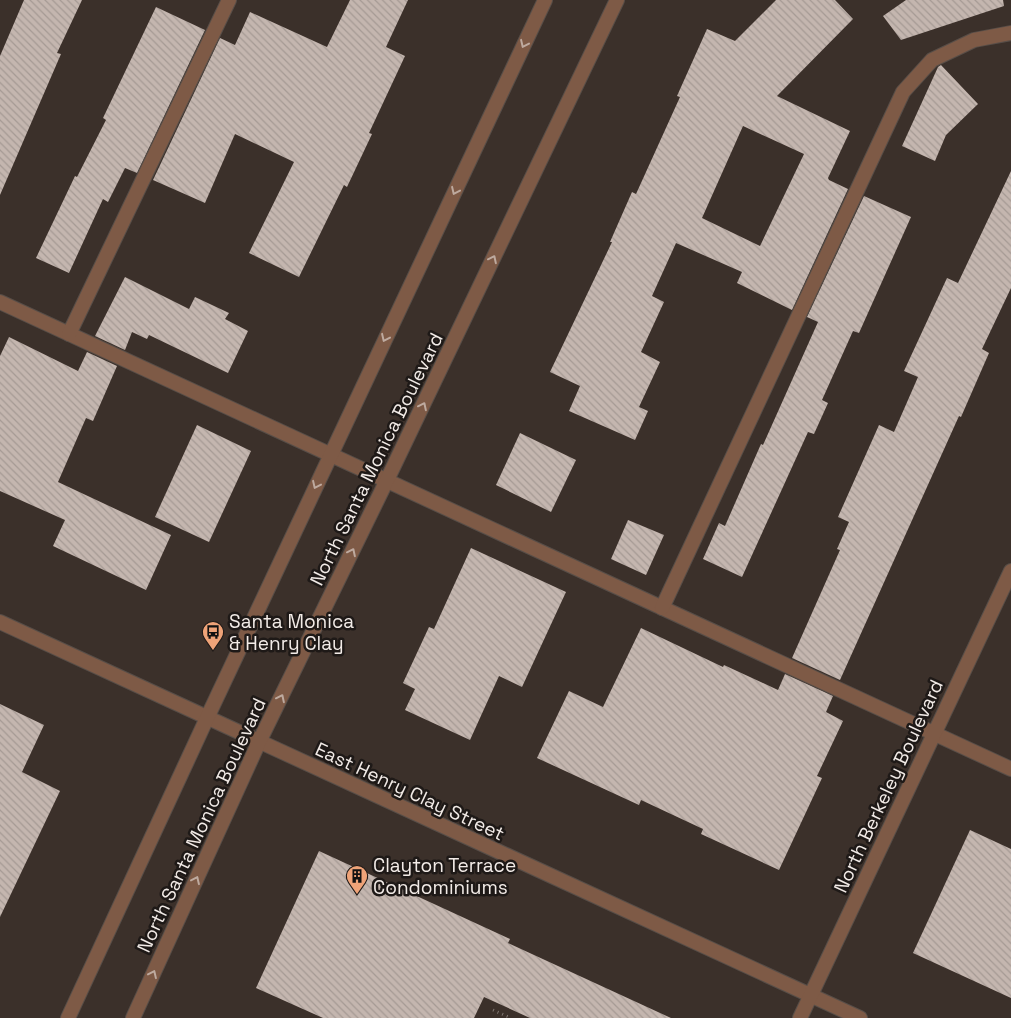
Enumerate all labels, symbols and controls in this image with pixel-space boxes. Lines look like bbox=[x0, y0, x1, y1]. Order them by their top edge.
one-way arrow bbox=[520, 39, 530, 48]
one-way arrow bbox=[450, 186, 461, 195]
one-way arrow bbox=[487, 255, 497, 264]
street label: North Santa Monica Boulevard bbox=[304, 329, 449, 590]
one-way arrow bbox=[381, 333, 392, 342]
one-way arrow bbox=[416, 402, 427, 411]
one-way arrow bbox=[312, 480, 322, 489]
one-way arrow bbox=[346, 548, 356, 557]
place label: Santa Monica & Henry Clay bbox=[229, 609, 354, 656]
bus stop icon: Santa Monica & Henry Clay bbox=[201, 620, 225, 651]
street label: North Berkeley Boulevard bbox=[828, 676, 949, 897]
street label: North Santa Monica Boulevard bbox=[131, 694, 272, 957]
one-way arrow bbox=[274, 694, 285, 703]
street label: East Henry Clay Street bbox=[311, 737, 508, 846]
place label: Clayton Terrace Condominiums bbox=[373, 853, 516, 900]
building icon: Clayton Terrace Condominiums bbox=[345, 864, 369, 895]
one-way arrow bbox=[190, 876, 201, 885]
one-way arrow bbox=[147, 970, 158, 979]

